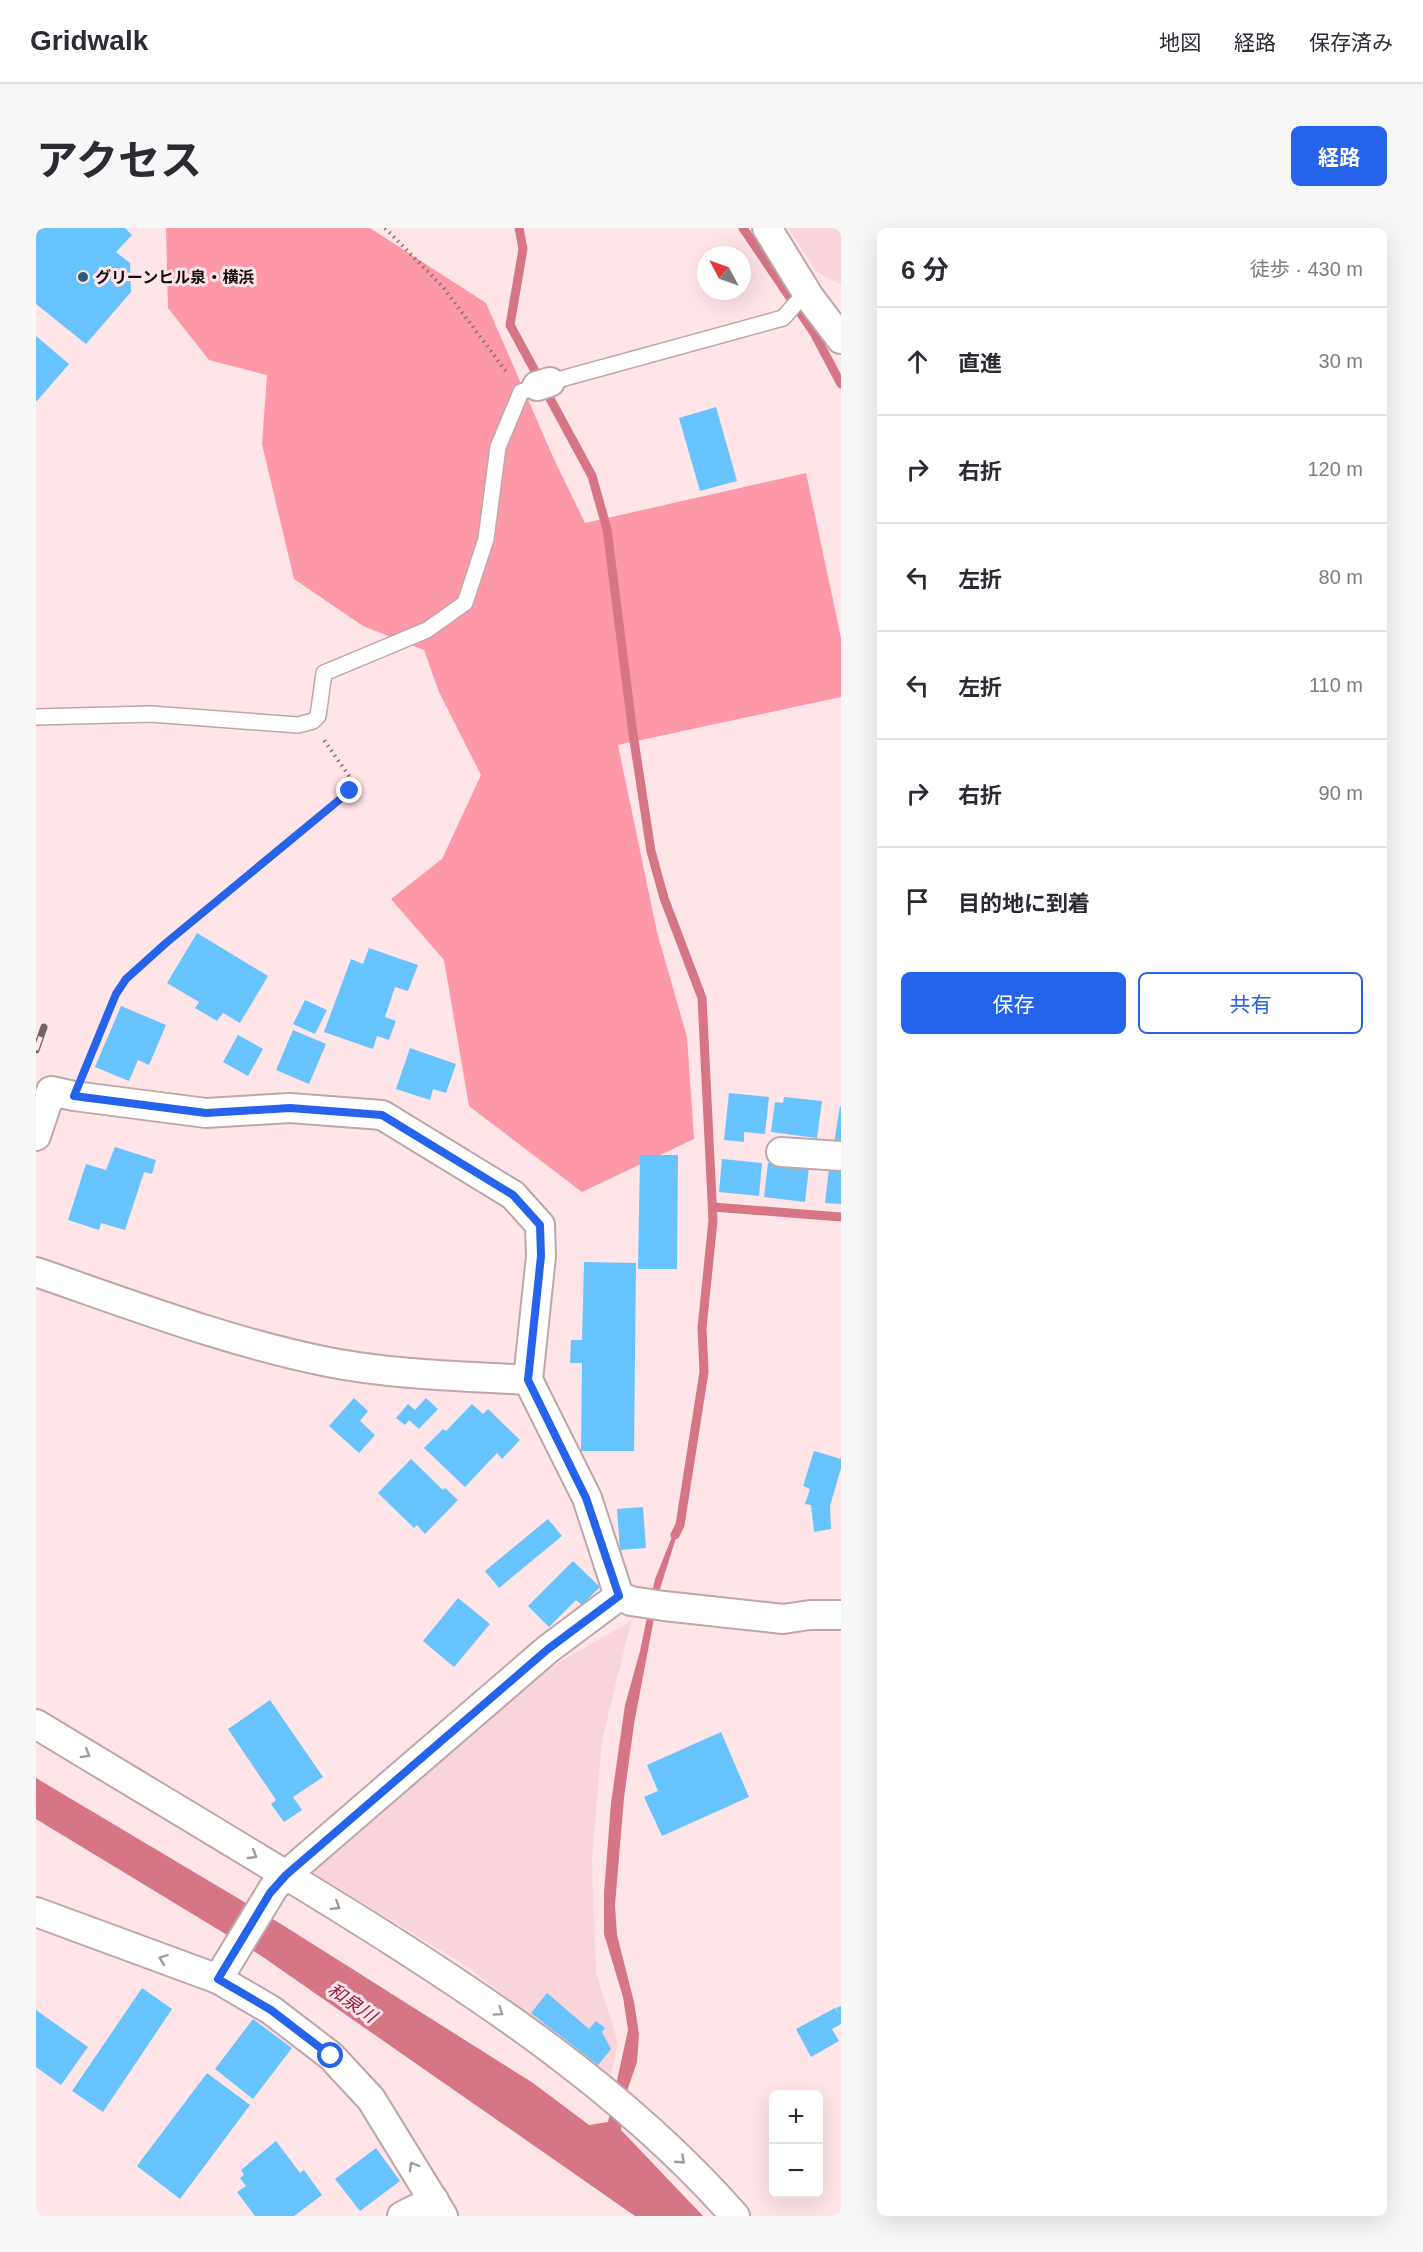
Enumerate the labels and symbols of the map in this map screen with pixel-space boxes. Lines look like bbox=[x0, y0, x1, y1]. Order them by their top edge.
north arrow bbox=[697, 246, 751, 300]
place label: グリーンヒル泉・横浜 bbox=[95, 268, 254, 286]
marker: グリーンヒル泉・横浜 bbox=[76, 270, 90, 284]
route end bbox=[336, 777, 362, 803]
one-way arrow bbox=[80, 1747, 90, 1759]
one-way arrow bbox=[247, 1848, 257, 1860]
one-way arrow bbox=[330, 1898, 340, 1910]
one-way arrow bbox=[158, 1953, 169, 1966]
water label: 和泉川 bbox=[324, 1979, 381, 2028]
one-way arrow bbox=[493, 2005, 504, 2016]
route start bbox=[317, 2042, 343, 2068]
one-way arrow bbox=[673, 2153, 684, 2164]
one-way arrow bbox=[409, 2162, 421, 2172]

